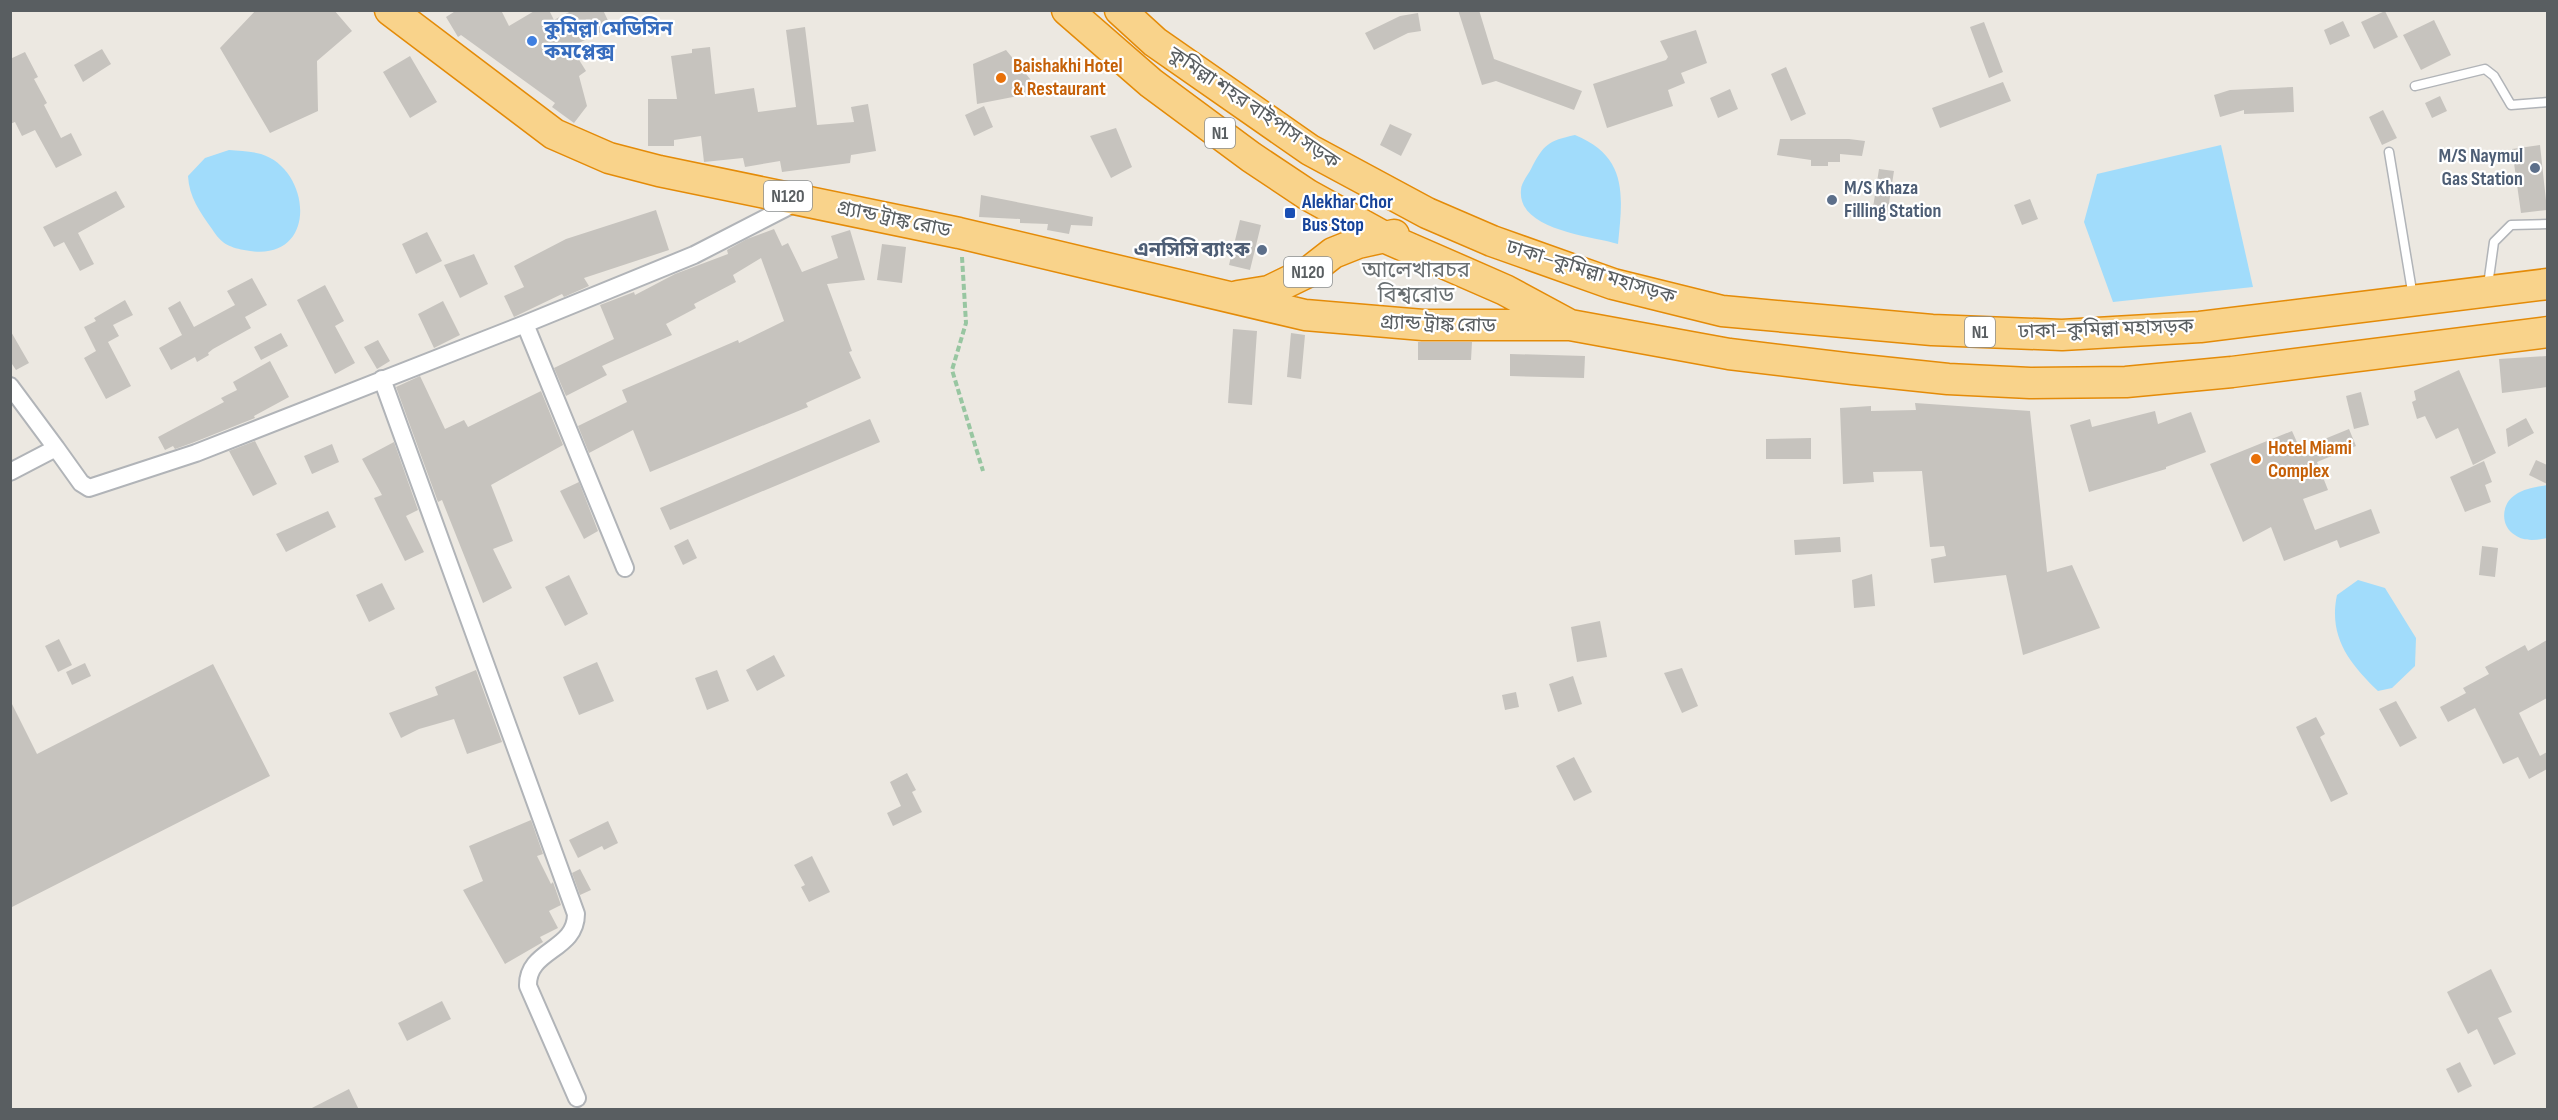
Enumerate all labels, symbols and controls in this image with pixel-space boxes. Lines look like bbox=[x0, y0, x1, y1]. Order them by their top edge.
place label: কুমিল্লা মেডিসিন কমপ্লেক্স bbox=[543, 16, 673, 64]
marker: কুমিল্লা মেডিসিন কমপ্লেক্স bbox=[525, 34, 539, 48]
street label: কুমিল্লা শহর বাইপাস সড়ক bbox=[1163, 40, 1345, 175]
place label: Baishakhi Hotel & Restaurant bbox=[1013, 54, 1123, 101]
marker: Baishakhi Hotel & Restaurant bbox=[994, 71, 1008, 85]
road number: N1 bbox=[1205, 118, 1235, 148]
place label: M/S Naymul Gas Station bbox=[2439, 144, 2523, 191]
marker: M/S Naymul Gas Station bbox=[2528, 161, 2542, 175]
place label: M/S Khaza Filling Station bbox=[1844, 176, 1941, 223]
road number: N120 bbox=[764, 181, 812, 211]
place label: Alekhar Chor Bus Stop bbox=[1301, 190, 1393, 237]
marker: M/S Khaza Filling Station bbox=[1825, 193, 1839, 207]
street label: গ্র্যান্ড ট্রাঙ্ক রোড bbox=[835, 194, 954, 243]
marker: Alekhar Chor Bus Stop bbox=[1283, 206, 1297, 220]
street label: ঢাকা–কুমিল্লা মহাসড়ক bbox=[1503, 234, 1680, 309]
place label: এনসিসি ব্যাংক bbox=[1134, 237, 1251, 262]
marker: এনসিসি ব্যাংক bbox=[1255, 243, 1269, 257]
road number: N120 bbox=[1284, 257, 1332, 287]
district label: আলেখারচর বিশ্বরোড bbox=[1361, 257, 1471, 309]
street label: গ্র্যান্ড ট্রাঙ্ক রোড bbox=[1380, 309, 1497, 338]
street label: ঢাকা–কুমিল্লা মহাসড়ক bbox=[2017, 313, 2195, 344]
road number: N1 bbox=[1965, 317, 1995, 347]
place label: Hotel Miami Complex bbox=[2268, 436, 2352, 483]
marker: Hotel Miami Complex bbox=[2249, 452, 2263, 466]

